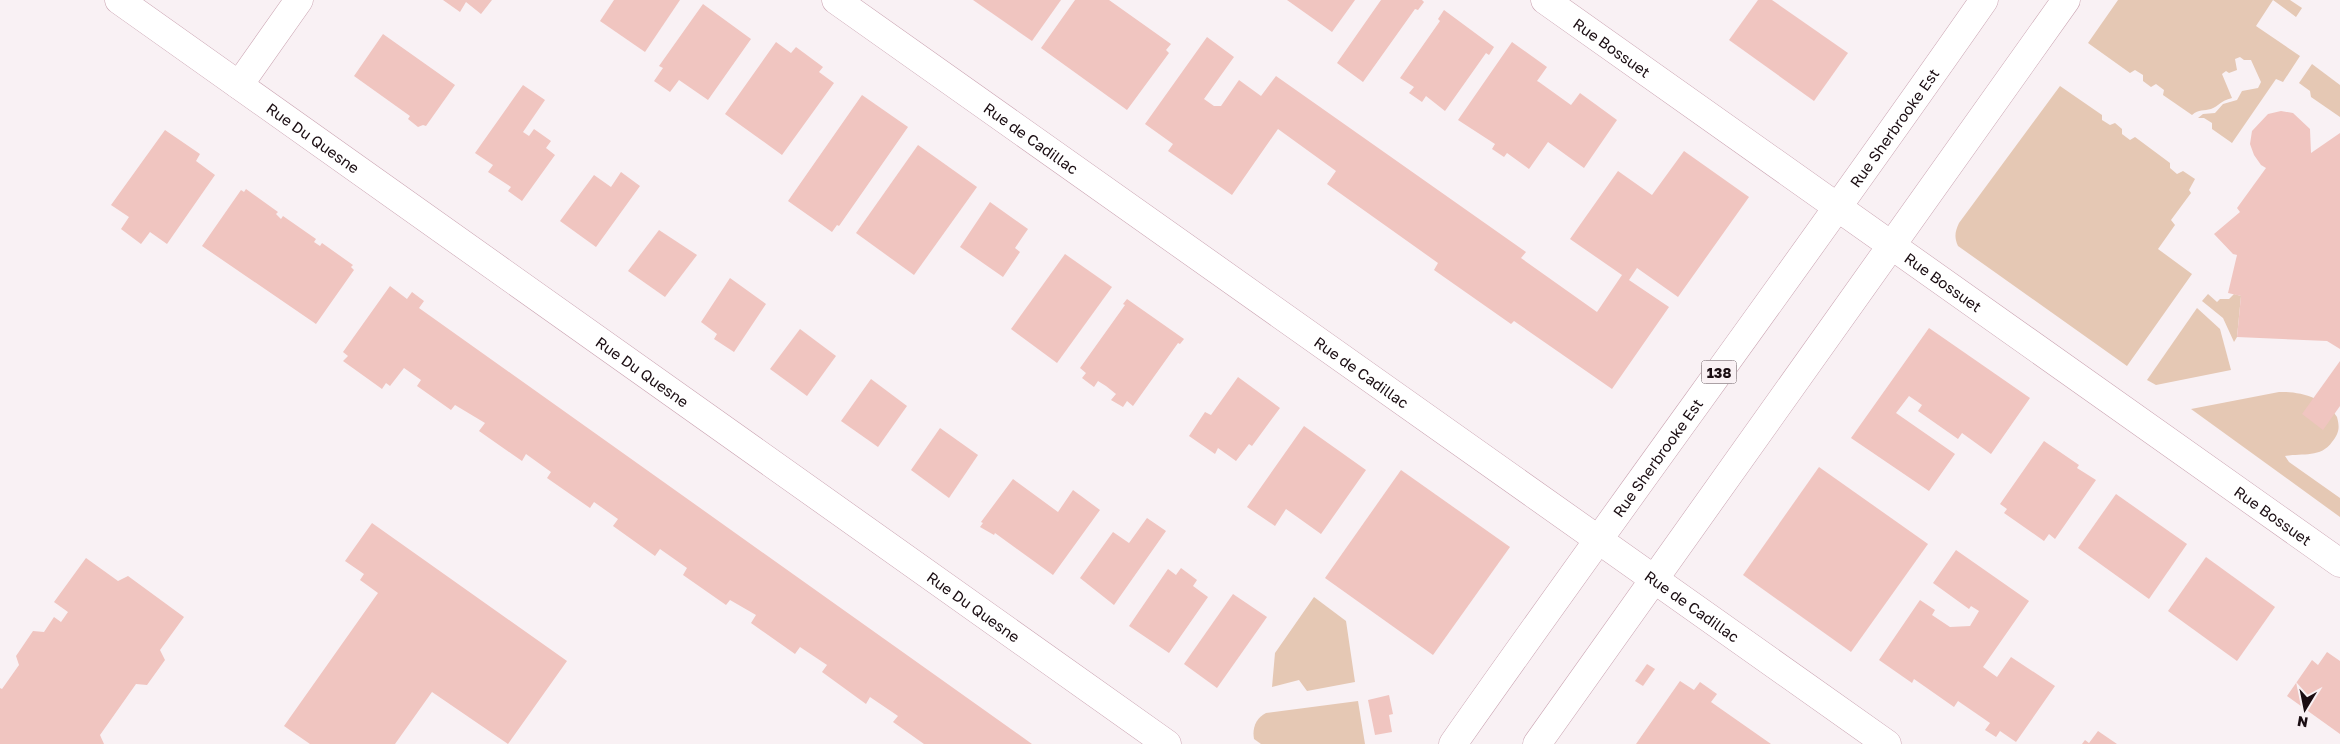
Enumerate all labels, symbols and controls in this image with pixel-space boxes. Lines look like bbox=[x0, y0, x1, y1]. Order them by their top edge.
street label: Rue Bossuet bbox=[1570, 14, 1654, 81]
street label: Rue Sherbrooke Est bbox=[1846, 65, 1942, 191]
street label: Rue Du Quesne bbox=[263, 99, 363, 177]
street label: Rue de Cadillac bbox=[980, 99, 1082, 178]
street label: Rue Bossuet bbox=[1901, 249, 1985, 315]
street label: Rue Du Quesne bbox=[593, 333, 693, 411]
street label: Rue de Cadillac bbox=[1311, 333, 1412, 412]
road number: 138 bbox=[1702, 361, 1736, 384]
street label: Rue Sherbrooke Est bbox=[1609, 395, 1706, 520]
street label: Rue Bossuet bbox=[2231, 482, 2315, 549]
street label: Rue de Cadillac bbox=[1642, 567, 1743, 646]
street label: Rue Du Quesne bbox=[924, 568, 1024, 646]
north arrow bbox=[2280, 684, 2330, 734]
text: N bbox=[2296, 713, 2309, 732]

